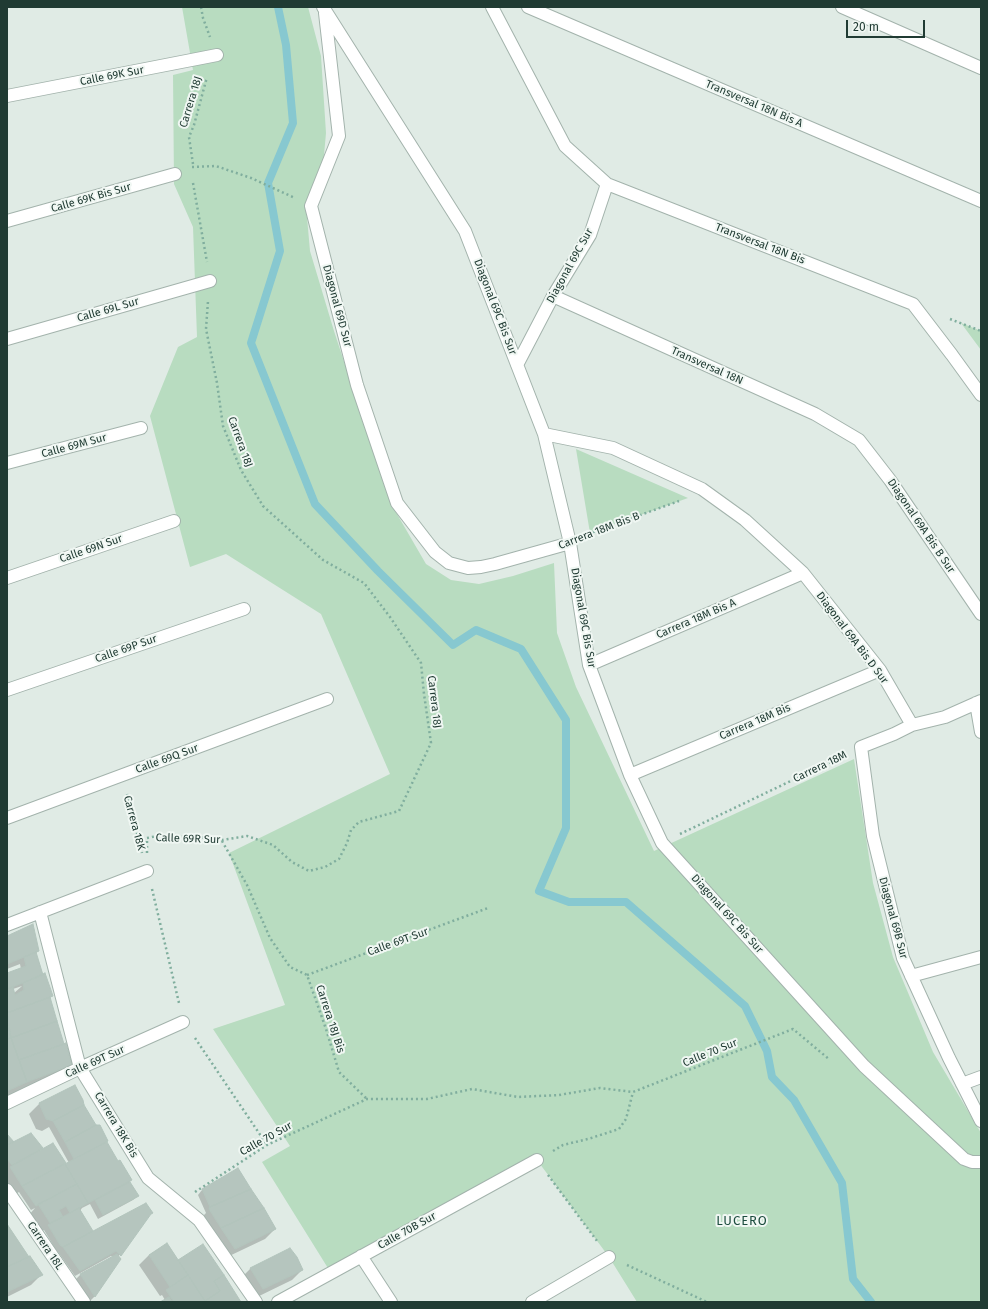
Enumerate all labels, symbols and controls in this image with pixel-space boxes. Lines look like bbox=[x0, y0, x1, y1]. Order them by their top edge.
scale bar bbox=[848, 12, 927, 38]
text: 20 m bbox=[853, 20, 879, 34]
street label: Calle 69K Sur bbox=[79, 63, 145, 89]
street label: Carrera 18J bbox=[177, 75, 205, 129]
street label: Transversal 18N Bis A bbox=[703, 78, 805, 130]
street label: Calle 69K Bis Sur bbox=[49, 180, 133, 216]
street label: Transversal 18N Bis bbox=[713, 221, 807, 267]
street label: Diagonal 69C Sur bbox=[544, 226, 596, 306]
street label: Diagonal 69C Bis Sur bbox=[471, 257, 519, 357]
street label: Diagonal 69D Sur bbox=[320, 263, 354, 349]
street label: Calle 69L Sur bbox=[76, 295, 140, 325]
street label: Transversal 18N bbox=[669, 344, 745, 388]
street label: Carrera 18J bbox=[225, 415, 255, 469]
street label: Calle 69M Sur bbox=[40, 431, 108, 461]
street label: Diagonal 69A Bis B Sur bbox=[884, 476, 958, 576]
street label: Carrera 18M Bis B bbox=[557, 509, 641, 553]
street label: Calle 69N Sur bbox=[58, 532, 124, 566]
street label: Diagonal 69C Bis Sur bbox=[568, 567, 598, 669]
street label: Diagonal 69A Bis D Sur bbox=[813, 589, 891, 687]
street label: Carrera 18M Bis A bbox=[654, 596, 738, 642]
street label: Calle 69P Sur bbox=[93, 632, 159, 666]
street label: Carrera 18J bbox=[424, 675, 444, 729]
street label: Carrera 18M Bis bbox=[717, 701, 793, 743]
street label: Calle 69Q Sur bbox=[134, 742, 200, 776]
street label: Carrera 18M bbox=[791, 748, 849, 786]
street label: Carrera 18K bbox=[120, 794, 148, 852]
street label: Calle 69R Sur bbox=[155, 831, 221, 847]
street label: Diagonal 69C Bis Sur bbox=[688, 872, 766, 956]
street label: Diagonal 69B Sur bbox=[876, 876, 910, 960]
street label: Calle 69T Sur bbox=[366, 925, 430, 959]
street label: Carrera 18J Bis bbox=[313, 983, 347, 1055]
street label: Calle 70 Sur bbox=[681, 1036, 739, 1070]
street label: Calle 69T Sur bbox=[63, 1043, 127, 1081]
street label: Carrera 18K Bis bbox=[91, 1090, 141, 1160]
street label: Calle 70 Sur bbox=[238, 1119, 294, 1159]
street label: Calle 70B Sur bbox=[376, 1210, 438, 1252]
district label: LUCERO bbox=[716, 1213, 768, 1229]
street label: Carrera 18L bbox=[24, 1219, 66, 1273]

